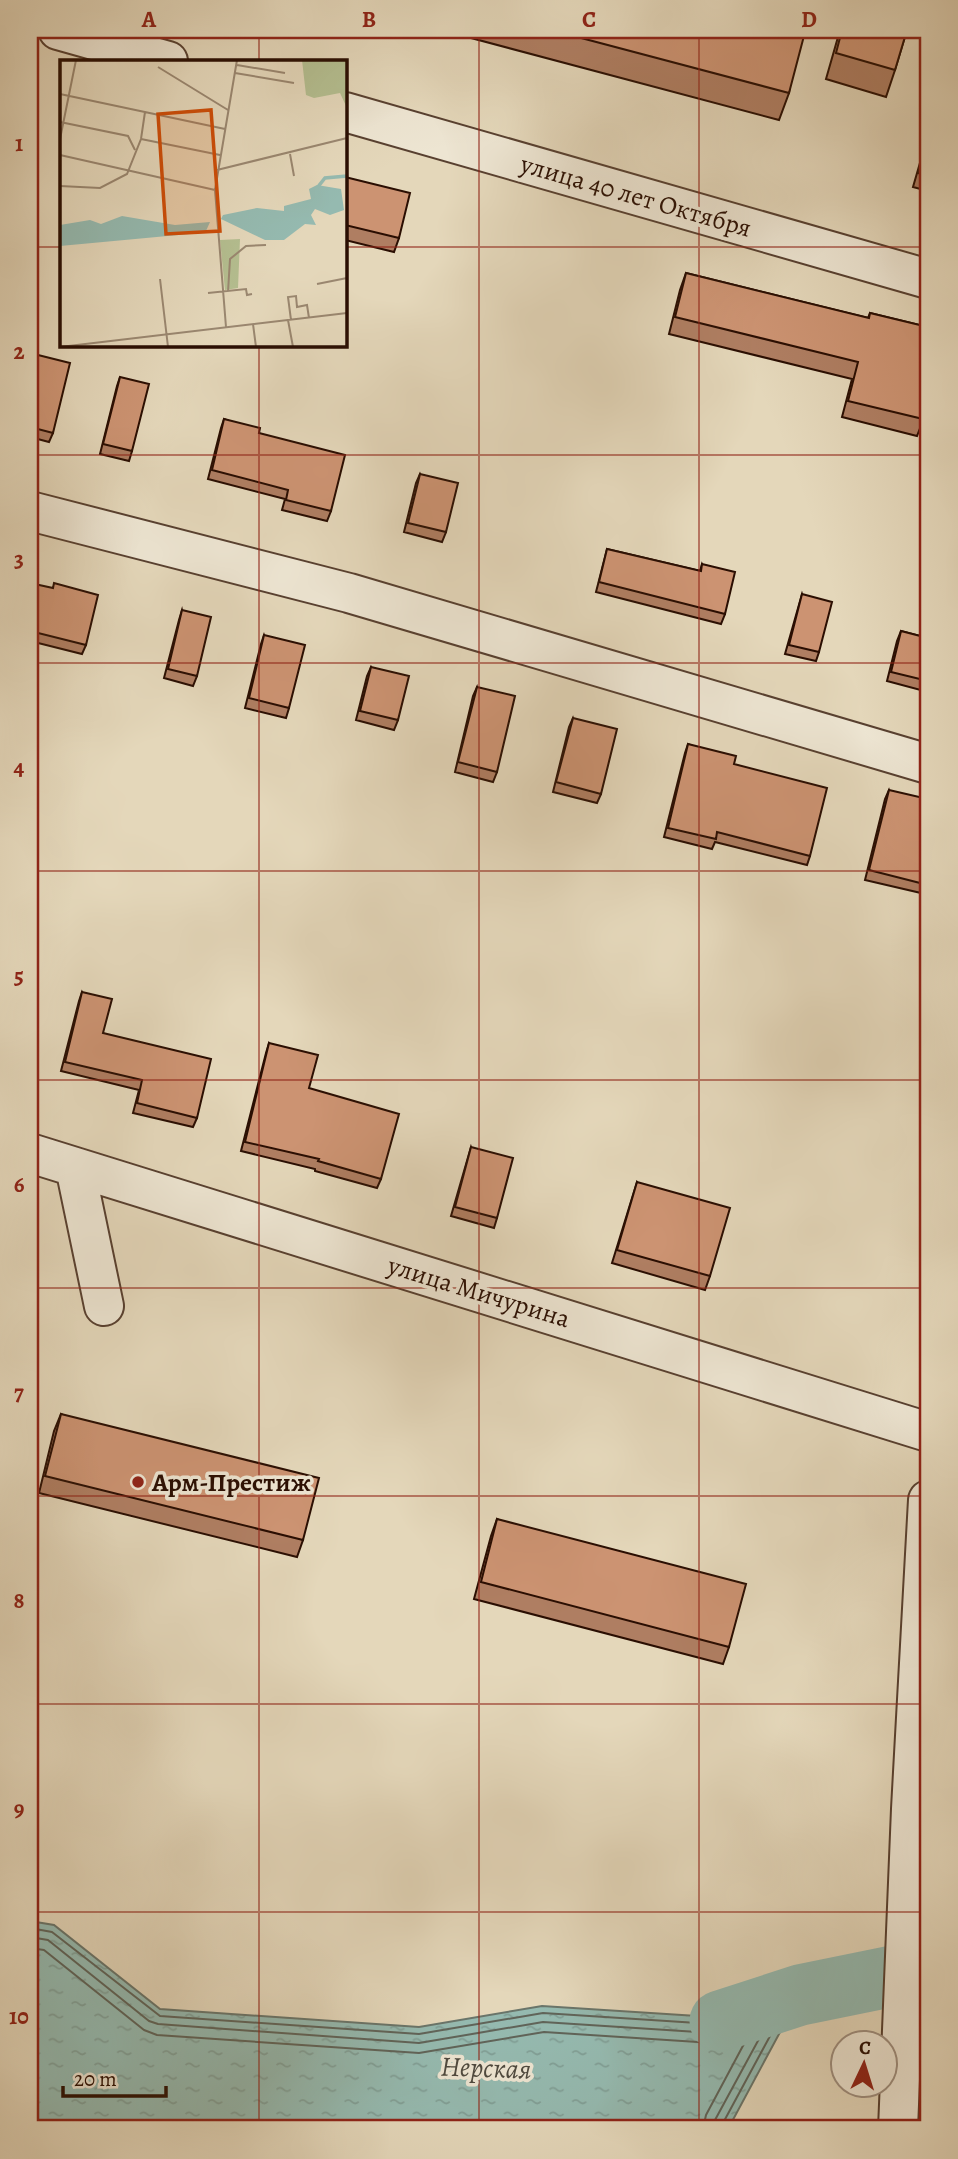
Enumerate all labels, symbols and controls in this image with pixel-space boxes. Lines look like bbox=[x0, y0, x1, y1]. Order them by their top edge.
text: A bbox=[141, 4, 157, 35]
text: B bbox=[362, 4, 376, 35]
text: C bbox=[582, 4, 596, 35]
text: D bbox=[801, 4, 817, 35]
inset map bbox=[60, 60, 346, 346]
text: 1 bbox=[15, 128, 23, 159]
street label: улица 40 лет Октября bbox=[515, 146, 756, 246]
text: 2 bbox=[13, 336, 25, 367]
text: 3 bbox=[14, 544, 24, 575]
text: 4 bbox=[14, 752, 25, 783]
text: 5 bbox=[14, 960, 24, 991]
text: 6 bbox=[14, 1169, 25, 1200]
street label: улица Мичурина bbox=[383, 1247, 574, 1336]
text: 7 bbox=[14, 1377, 24, 1408]
place label: Арм-Престиж bbox=[151, 1465, 311, 1500]
marker: Арм-Престиж bbox=[130, 1474, 146, 1490]
text: 8 bbox=[13, 1585, 25, 1616]
text: 9 bbox=[14, 1793, 24, 1824]
text: 10 bbox=[9, 2001, 29, 2032]
north arrow bbox=[828, 2030, 898, 2100]
text: С bbox=[858, 2035, 872, 2061]
water label: Нерская bbox=[440, 2047, 532, 2089]
scale bar bbox=[63, 2054, 166, 2098]
text: 20 m bbox=[74, 2065, 117, 2093]

